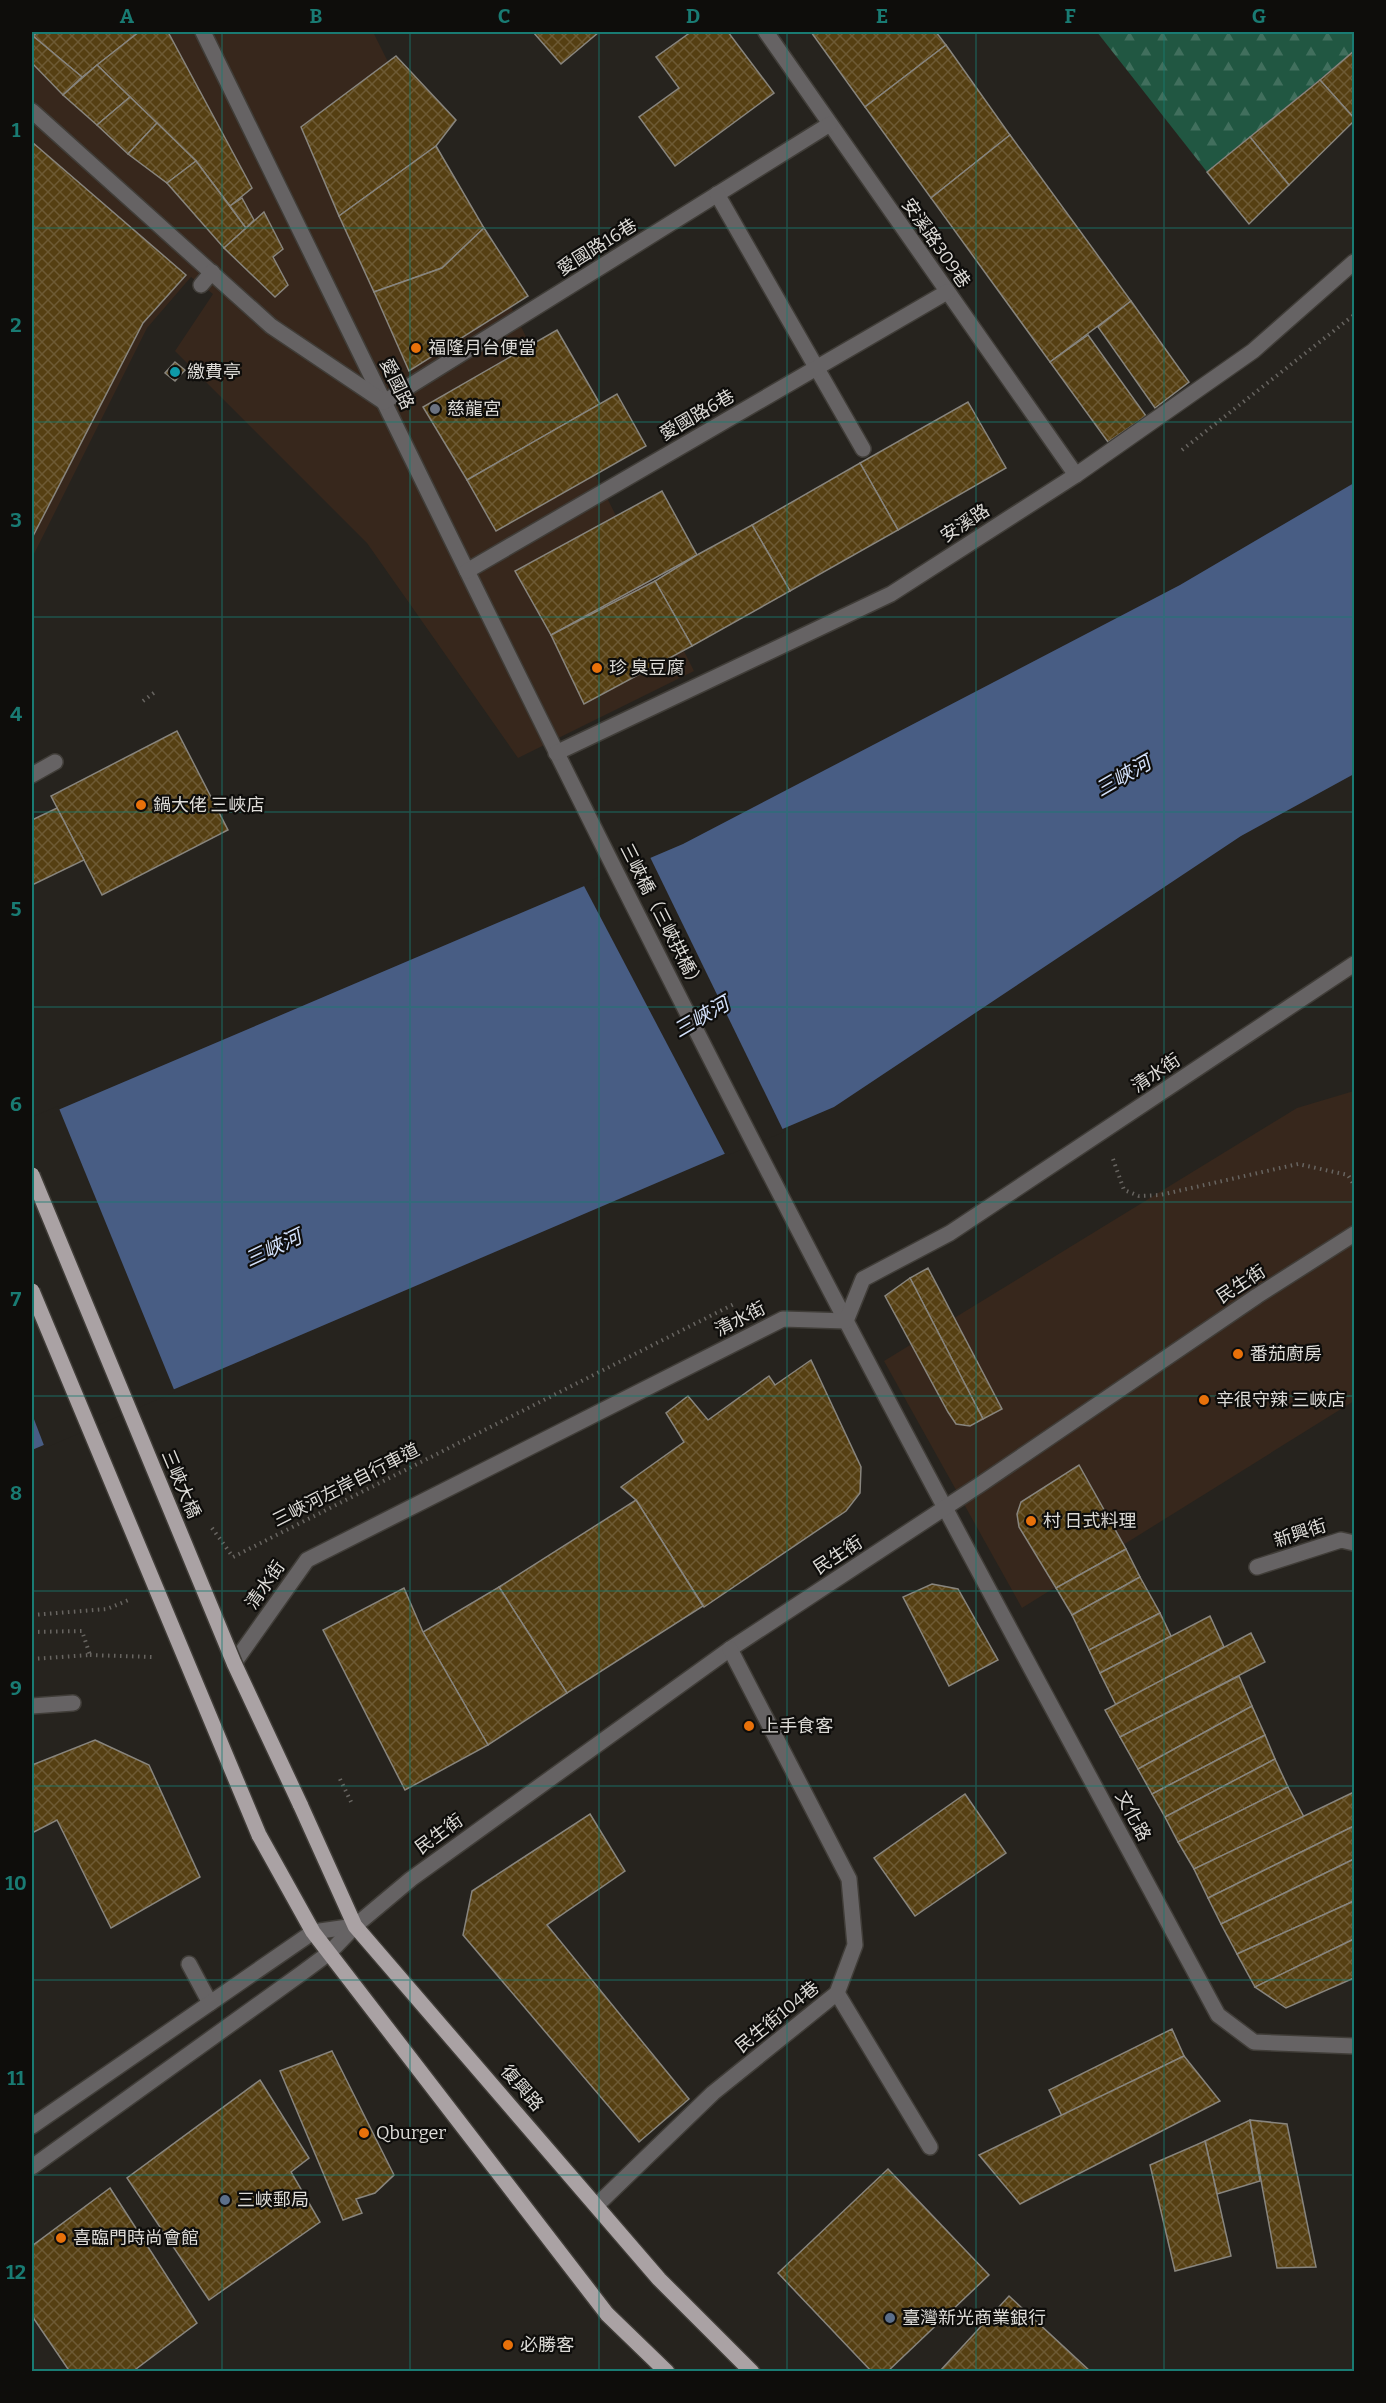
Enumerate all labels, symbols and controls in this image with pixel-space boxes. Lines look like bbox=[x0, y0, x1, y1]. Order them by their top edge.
text: A bbox=[120, 4, 135, 28]
text: B bbox=[310, 4, 323, 28]
text: C bbox=[498, 4, 510, 28]
text: D bbox=[686, 4, 700, 28]
text: E bbox=[876, 4, 888, 28]
text: F bbox=[1064, 4, 1076, 28]
text: G bbox=[1252, 4, 1266, 28]
text: 1 bbox=[12, 118, 21, 142]
street label: 安溪路309巷 bbox=[897, 194, 975, 292]
street label: 愛國路16巷 bbox=[553, 214, 641, 280]
text: 2 bbox=[10, 313, 22, 337]
place label: 福隆月台便當 bbox=[428, 337, 536, 359]
marker: 福隆月台便當 bbox=[409, 341, 423, 355]
street label: 愛國路 bbox=[375, 355, 419, 413]
place label: 繳費亭 bbox=[187, 361, 241, 383]
marker: 繳費亭 bbox=[168, 365, 182, 379]
street label: 愛國路6巷 bbox=[656, 385, 738, 445]
place label: 慈龍宮 bbox=[447, 398, 501, 420]
marker: 慈龍宮 bbox=[428, 402, 442, 416]
street label: 安溪路 bbox=[936, 499, 994, 547]
text: 3 bbox=[10, 508, 22, 532]
place label: 珍 臭豆腐 bbox=[609, 657, 685, 679]
marker: 珍 臭豆腐 bbox=[590, 661, 604, 675]
text: 4 bbox=[10, 702, 22, 726]
water label: 三峽河 bbox=[1091, 749, 1158, 801]
place label: 鍋大佬 三峽店 bbox=[153, 794, 265, 816]
marker: 鍋大佬 三峽店 bbox=[134, 798, 148, 812]
street label: 三峽橋（三峽拱橋） bbox=[615, 840, 709, 994]
text: 5 bbox=[11, 897, 22, 921]
water label: 三峽河 bbox=[669, 990, 736, 1042]
street label: 清水街 bbox=[1127, 1049, 1185, 1097]
text: 6 bbox=[10, 1092, 22, 1116]
water label: 三峽河 bbox=[241, 1223, 309, 1272]
street label: 民生街 bbox=[1212, 1260, 1270, 1308]
text: 7 bbox=[11, 1287, 22, 1311]
street label: 清水街 bbox=[711, 1297, 769, 1341]
place label: 番茄廚房 bbox=[1250, 1343, 1322, 1365]
marker: 番茄廚房 bbox=[1231, 1347, 1245, 1361]
place label: 辛很守辣 三峽店 bbox=[1216, 1389, 1346, 1411]
marker: 辛很守辣 三峽店 bbox=[1197, 1393, 1211, 1407]
street label: 三峽河左岸自行車道 bbox=[269, 1438, 423, 1532]
street label: 三峽大橋 bbox=[157, 1447, 205, 1521]
text: 8 bbox=[10, 1481, 22, 1505]
place label: 村 日式料理 bbox=[1043, 1510, 1137, 1532]
marker: 村 日式料理 bbox=[1024, 1514, 1038, 1528]
street label: 新興街 bbox=[1271, 1514, 1329, 1552]
street label: 民生街 bbox=[809, 1531, 867, 1579]
street label: 清水街 bbox=[241, 1557, 289, 1613]
text: 9 bbox=[10, 1676, 22, 1700]
place label: 上手食客 bbox=[761, 1715, 833, 1737]
marker: 上手食客 bbox=[742, 1719, 756, 1733]
street label: 文化路 bbox=[1111, 1787, 1155, 1845]
street label: 民生街 bbox=[411, 1809, 467, 1859]
text: 10 bbox=[5, 1871, 27, 1895]
street label: 民生街104巷 bbox=[731, 1977, 823, 2057]
street label: 復興路 bbox=[496, 2060, 548, 2116]
text: 11 bbox=[7, 2066, 25, 2090]
place label: Qburger bbox=[376, 2122, 446, 2144]
marker: Qburger bbox=[357, 2126, 371, 2140]
place label: 三峽郵局 bbox=[237, 2189, 309, 2211]
marker: 三峽郵局 bbox=[218, 2193, 232, 2207]
place label: 喜臨門時尚會館 bbox=[73, 2227, 199, 2249]
marker: 喜臨門時尚會館 bbox=[54, 2231, 68, 2245]
text: 12 bbox=[6, 2260, 26, 2284]
place label: 臺灣新光商業銀行 bbox=[902, 2307, 1046, 2329]
marker: 臺灣新光商業銀行 bbox=[883, 2311, 897, 2325]
place label: 必勝客 bbox=[520, 2334, 574, 2356]
marker: 必勝客 bbox=[501, 2338, 515, 2352]

